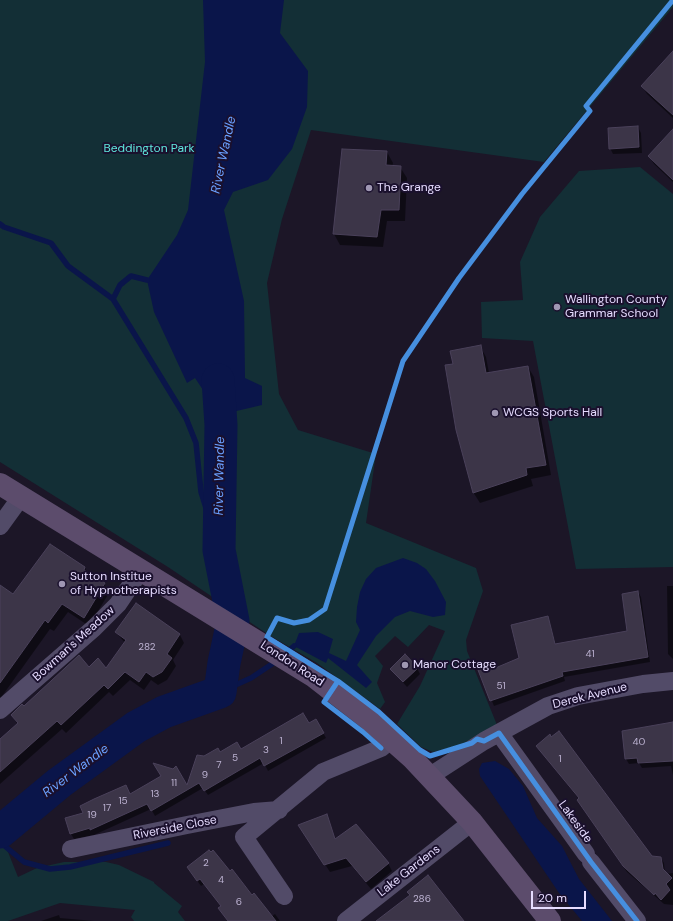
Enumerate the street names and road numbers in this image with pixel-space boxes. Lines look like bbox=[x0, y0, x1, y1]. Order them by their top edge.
street label: Bowman's Meadow bbox=[30, 604, 118, 684]
street label: London Road bbox=[258, 638, 326, 690]
street label: Derek Avenue bbox=[551, 680, 629, 712]
street label: Lakeside bbox=[555, 798, 595, 846]
street label: Riverside Close bbox=[132, 813, 218, 843]
street label: Lake Gardens bbox=[375, 842, 443, 900]

